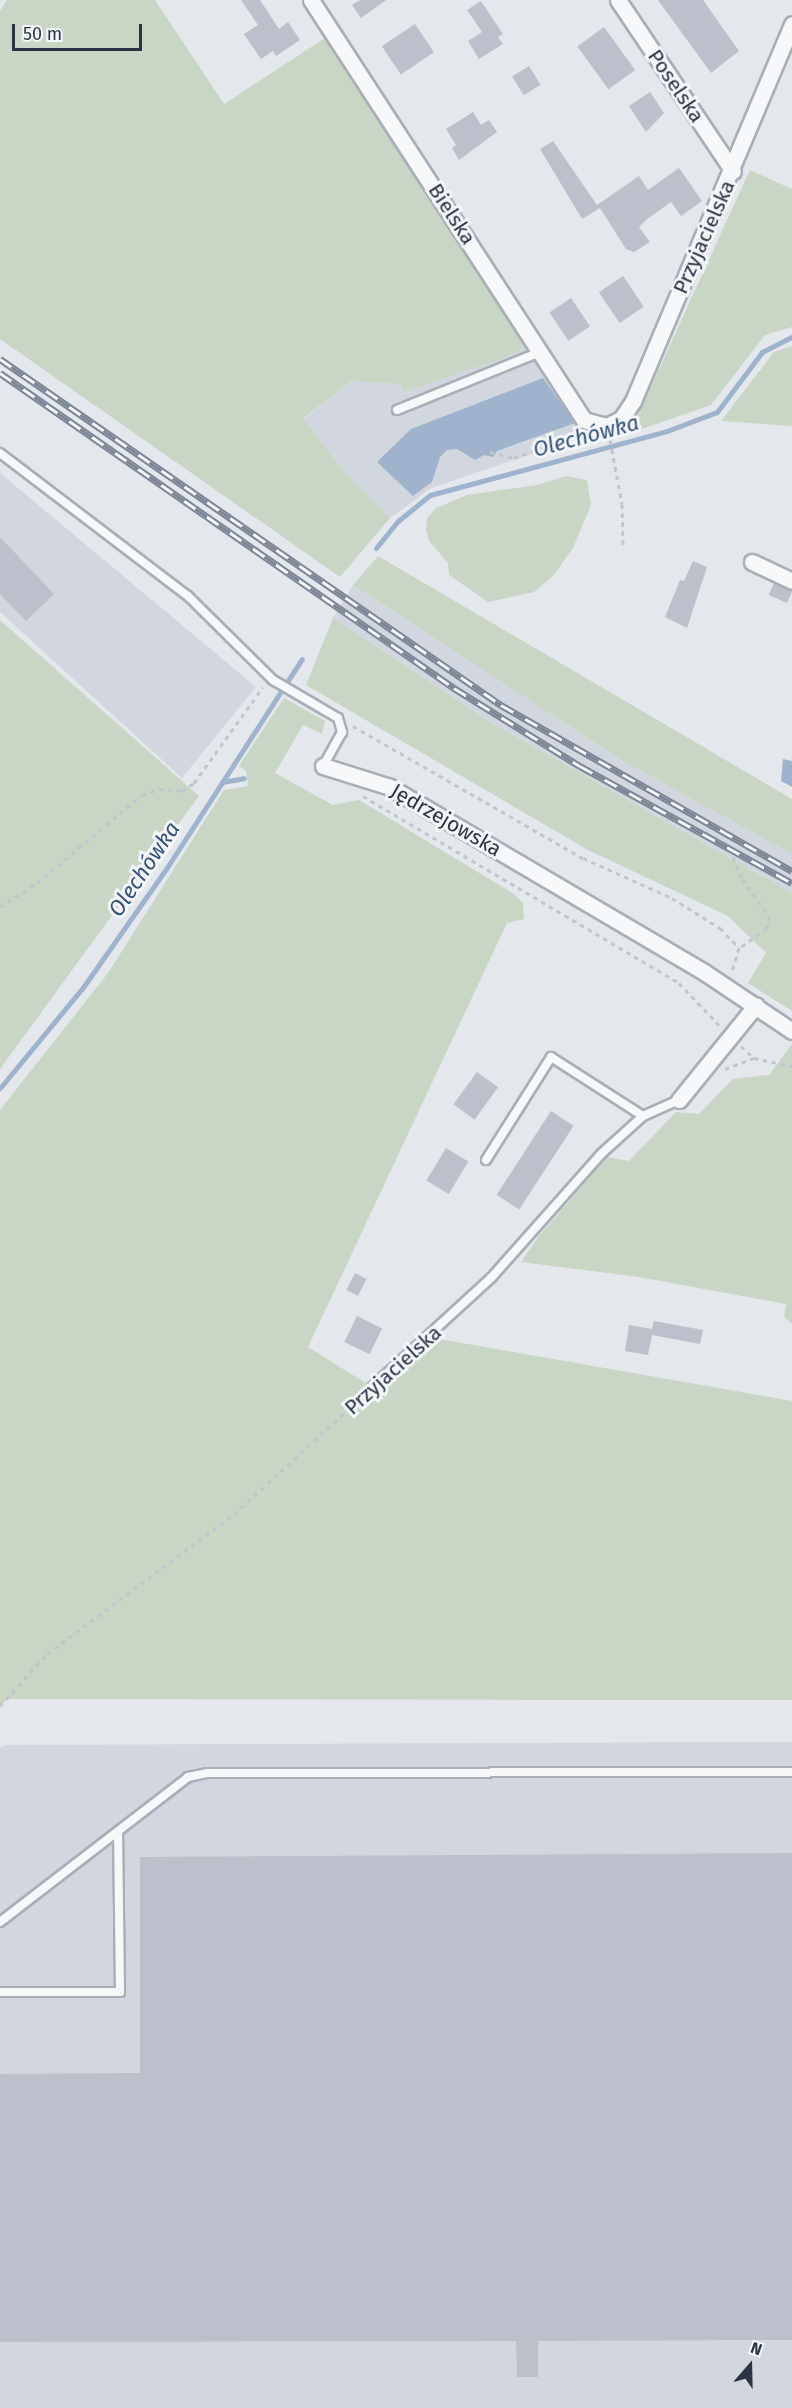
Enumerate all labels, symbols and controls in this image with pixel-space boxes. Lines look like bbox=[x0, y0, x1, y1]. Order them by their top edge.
scale bar bbox=[15, 12, 146, 50]
text: 50 m bbox=[23, 23, 62, 45]
street label: Poselska bbox=[642, 45, 710, 127]
street label: Przyjacielska bbox=[668, 176, 740, 298]
street label: Bielska bbox=[423, 179, 481, 249]
water label: Olechówka bbox=[530, 409, 642, 463]
street label: Jędrzejowska bbox=[386, 778, 506, 862]
water label: Olechówka bbox=[103, 817, 185, 921]
street label: Przyjacielska bbox=[339, 1320, 447, 1420]
north arrow bbox=[720, 2336, 780, 2396]
text: N bbox=[748, 2338, 765, 2359]

